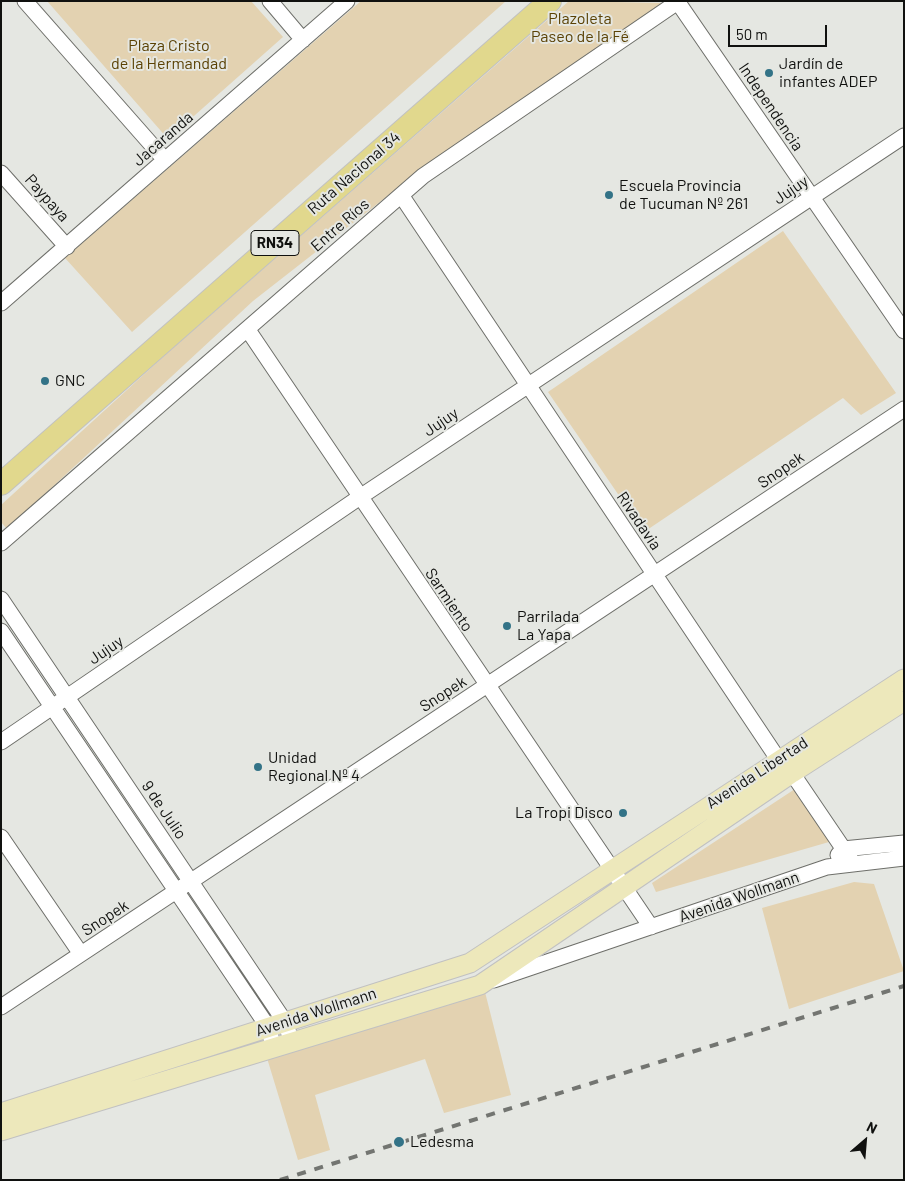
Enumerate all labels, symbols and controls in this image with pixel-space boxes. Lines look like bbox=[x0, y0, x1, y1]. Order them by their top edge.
park label: Plazoleta Paseo de la Fé bbox=[531, 9, 629, 47]
scale bar bbox=[730, 15, 829, 47]
text: 50 m bbox=[736, 25, 768, 43]
park label: Plaza Cristo de la Hermandad bbox=[111, 36, 227, 74]
place label: Jardín de infantes ADEP bbox=[779, 54, 878, 92]
street label: Independencia bbox=[735, 59, 807, 155]
marker: Jardín de infantes ADEP bbox=[763, 67, 775, 79]
street label: Jacaranda bbox=[129, 108, 197, 170]
street label: Ruta Nacional 34 bbox=[304, 128, 404, 218]
street label: Paypaya bbox=[21, 170, 73, 226]
street label: Jujuy bbox=[770, 172, 812, 208]
place label: Escuela Provincia de Tucuman Nº 261 bbox=[619, 176, 748, 214]
marker: Escuela Provincia de Tucuman Nº 261 bbox=[603, 189, 615, 201]
street label: Entre Ríos bbox=[307, 194, 373, 256]
road number: RN34 bbox=[251, 230, 299, 256]
place label: GNC bbox=[55, 371, 85, 391]
marker: GNC bbox=[39, 375, 51, 387]
street label: Jujuy bbox=[420, 404, 462, 440]
street label: Snopek bbox=[754, 448, 808, 492]
street label: Rivadavia bbox=[613, 488, 665, 554]
street label: Sarmiento bbox=[421, 565, 477, 635]
place label: Parrilada La Yapa bbox=[517, 607, 579, 645]
marker: Parrilada La Yapa bbox=[501, 620, 513, 632]
street label: Jujuy bbox=[85, 632, 127, 668]
street label: Snopek bbox=[416, 672, 470, 716]
street label: Avenida Libertad bbox=[703, 733, 811, 813]
place label: Unidad Regional Nº 4 bbox=[268, 748, 360, 786]
marker: Unidad Regional Nº 4 bbox=[252, 761, 264, 773]
street label: 9 de Julio bbox=[138, 777, 190, 843]
place label: La Tropi Disco bbox=[515, 803, 613, 823]
marker: La Tropi Disco bbox=[617, 807, 629, 819]
street label: Avenida Wollmann bbox=[676, 867, 802, 927]
street label: Snopek bbox=[78, 896, 132, 940]
street label: Avenida Wollmann bbox=[253, 983, 379, 1041]
north arrow bbox=[840, 1116, 890, 1166]
text: N bbox=[864, 1118, 880, 1137]
place label: Ledesma bbox=[410, 1132, 474, 1152]
marker: Ledesma bbox=[392, 1135, 406, 1149]

